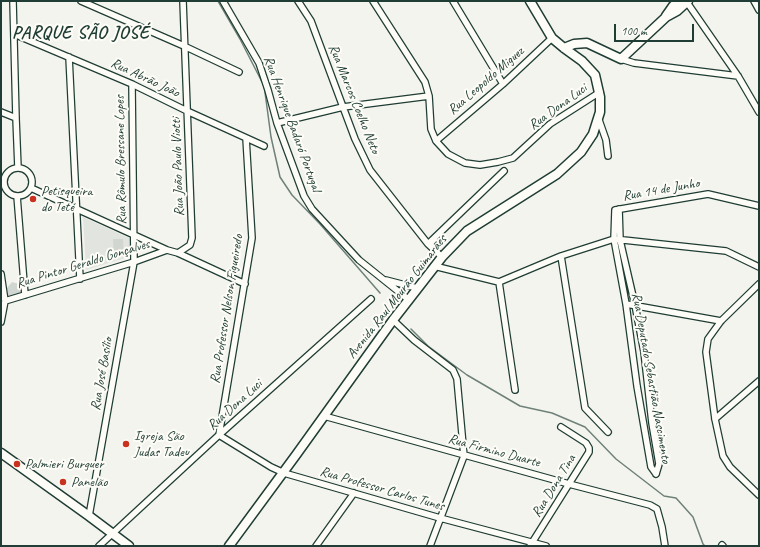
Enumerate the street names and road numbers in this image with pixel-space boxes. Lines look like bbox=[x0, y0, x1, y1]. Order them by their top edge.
street label: Rua Marcos Coelho Neto bbox=[324, 42, 384, 156]
street label: Rua Leopoldo Miguez bbox=[445, 43, 527, 119]
street label: Rua Henrique Badaró Portugal bbox=[260, 54, 324, 194]
street label: Rua Abrão João bbox=[108, 55, 182, 101]
street label: Rua Dona Luci bbox=[526, 80, 590, 134]
street label: Rua Rômulo Bressane Lopes bbox=[111, 95, 131, 225]
street label: Rua João Paulo Viotti bbox=[168, 117, 188, 217]
street label: Rua 14 de Junho bbox=[621, 175, 701, 205]
street label: Avenida Raul Mourão Guimarães bbox=[343, 232, 451, 362]
street label: Rua Professor Nelson Figueiredo bbox=[207, 233, 247, 385]
street label: Rua Pintor Geraldo Gonçalves bbox=[14, 236, 152, 292]
street label: Rua Deputado Sebastião Nascimento bbox=[628, 291, 674, 465]
street label: Rua José Basílio bbox=[87, 336, 117, 412]
street label: Rua Dona Luci bbox=[204, 376, 266, 434]
street label: Rua Firmino Duarte bbox=[446, 431, 542, 471]
street label: Rua Dona Tina bbox=[528, 452, 580, 520]
street label: Rua Professor Carlos Tunes bbox=[318, 463, 446, 515]

